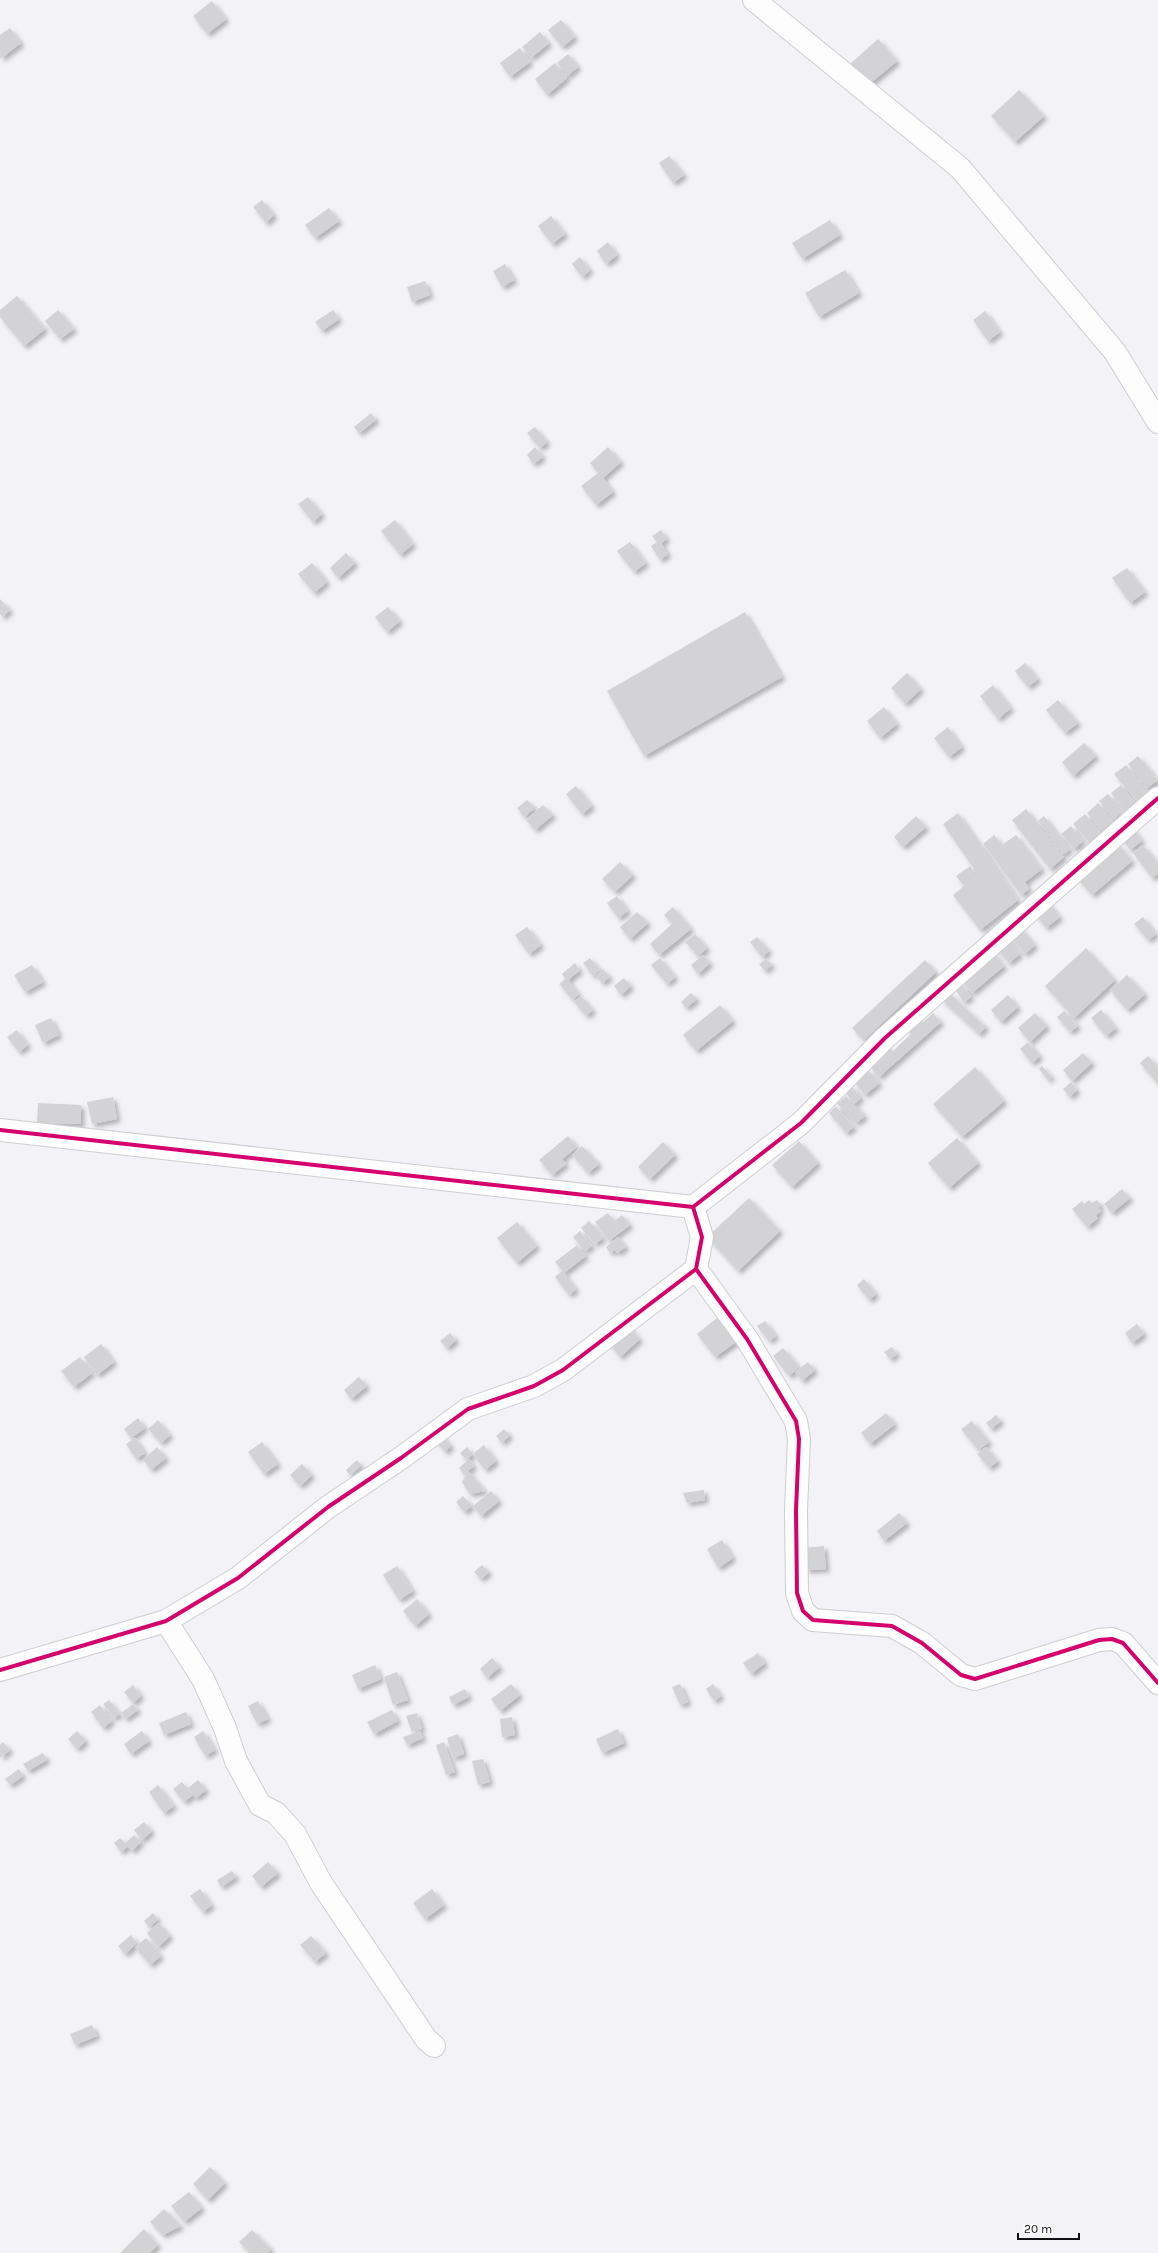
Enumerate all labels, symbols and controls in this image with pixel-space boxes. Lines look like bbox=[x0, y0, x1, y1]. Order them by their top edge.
scale bar bbox=[1018, 2215, 1079, 2241]
text: 20 m bbox=[1024, 2222, 1052, 2236]

